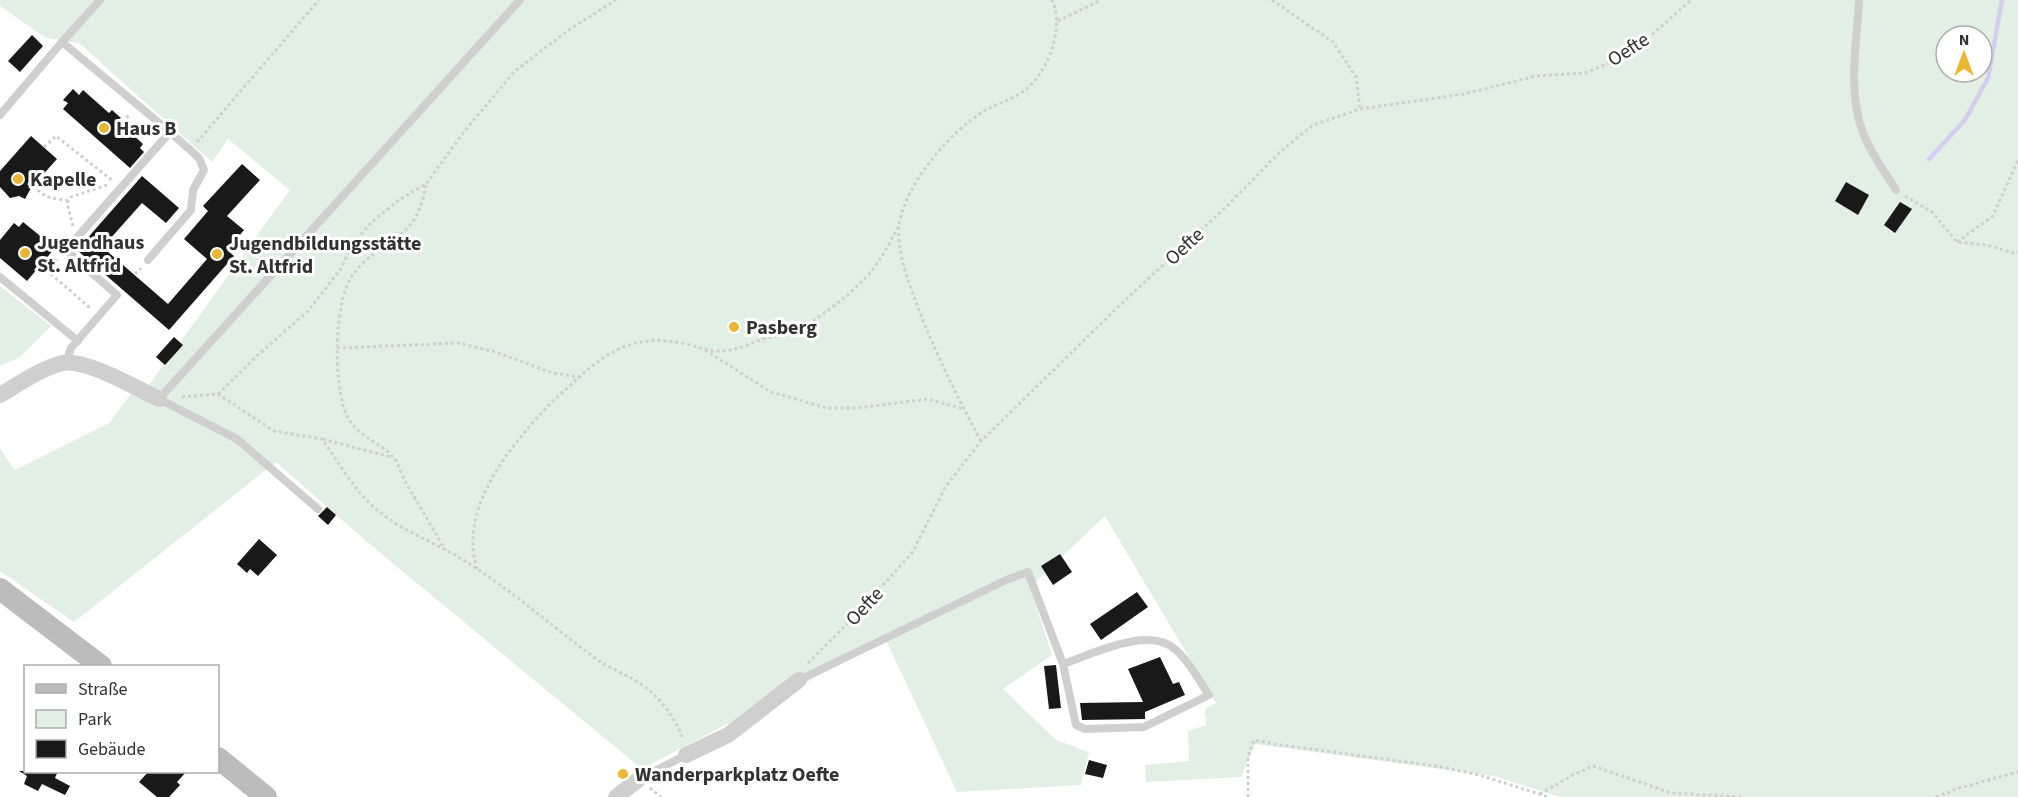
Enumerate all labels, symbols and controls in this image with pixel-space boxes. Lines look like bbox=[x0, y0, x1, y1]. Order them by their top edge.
north arrow bbox=[1934, 24, 1994, 84]
street label: Oefte bbox=[1602, 26, 1655, 74]
text: N bbox=[1959, 29, 1969, 51]
place label: Haus B bbox=[116, 115, 176, 143]
marker: Haus B bbox=[97, 121, 111, 135]
place label: Kapelle bbox=[30, 166, 96, 194]
marker: Kapelle bbox=[11, 172, 25, 186]
street label: Oefte bbox=[1159, 221, 1211, 272]
place label: Jugendhaus St. Altfrid bbox=[37, 229, 144, 280]
place label: Jugendbildungsstätte St. Altfrid bbox=[229, 230, 421, 281]
marker: Jugendhaus St. Altfrid bbox=[18, 246, 32, 260]
marker: Jugendbildungsstätte St. Altfrid bbox=[210, 247, 224, 261]
place label: Pasberg bbox=[746, 314, 817, 342]
marker: Pasberg bbox=[727, 320, 741, 334]
street label: Oefte bbox=[839, 581, 890, 633]
legend bbox=[24, 665, 219, 773]
text: Straße bbox=[78, 677, 128, 702]
text: Park bbox=[78, 707, 112, 732]
text: Gebäude bbox=[78, 737, 146, 762]
place label: Wanderparkplatz Oefte bbox=[635, 761, 839, 789]
marker: Wanderparkplatz Oefte bbox=[616, 767, 630, 781]

